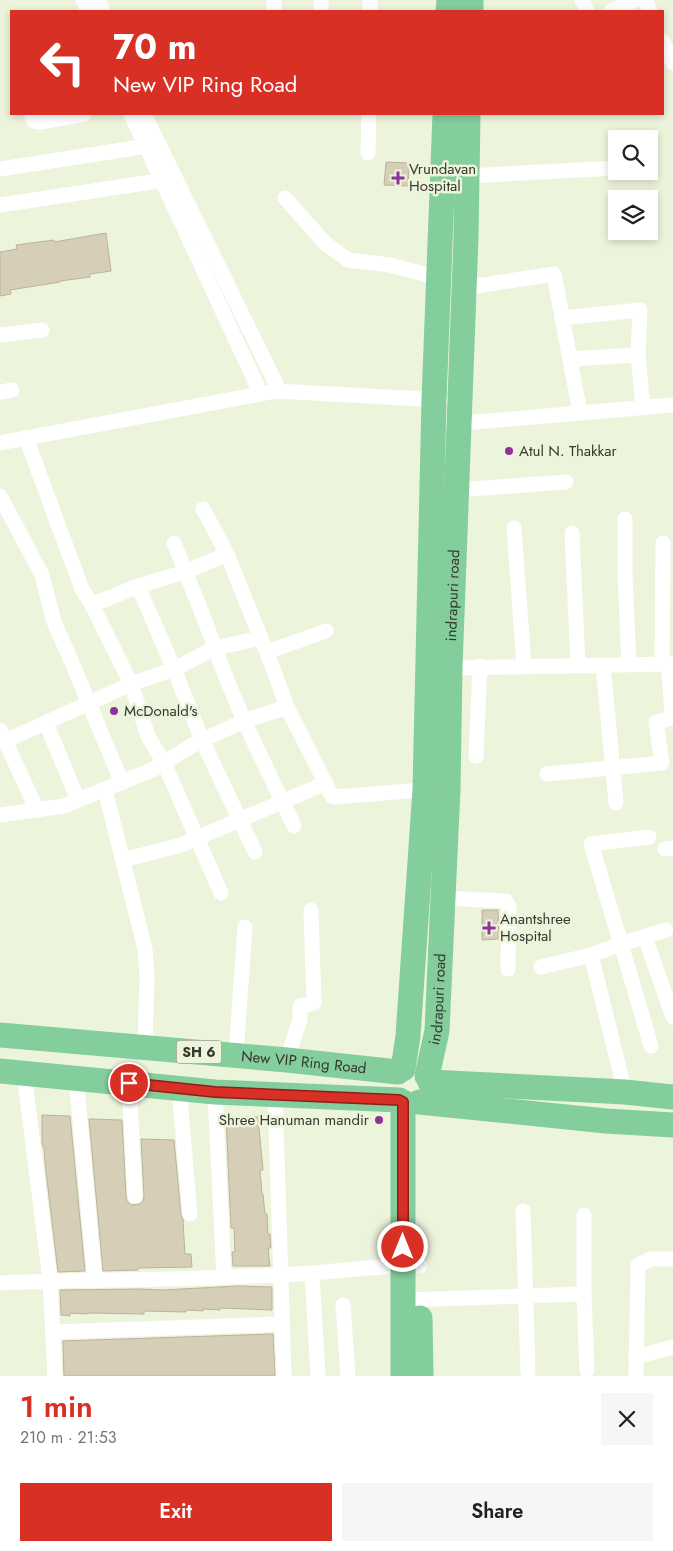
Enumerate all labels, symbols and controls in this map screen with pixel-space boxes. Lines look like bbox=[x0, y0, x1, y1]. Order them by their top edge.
text: 70 m bbox=[113, 22, 196, 72]
icon: left bbox=[30, 30, 95, 95]
text: New VIP Ring Road bbox=[113, 68, 297, 100]
map controls bbox=[608, 130, 658, 240]
button: search bbox=[608, 130, 658, 180]
place label: Vrundavan Hospital bbox=[409, 158, 476, 197]
marker: Vrundavan Hospital bbox=[391, 171, 405, 185]
button: layers bbox=[608, 190, 658, 240]
place label: Atul N. Thakkar bbox=[519, 440, 617, 462]
marker: Atul N. Thakkar bbox=[503, 445, 515, 457]
street label: indrapuri road bbox=[440, 549, 465, 642]
place label: McDonald's bbox=[124, 700, 198, 722]
marker: McDonald's bbox=[108, 705, 120, 717]
place label: Anantshree Hospital bbox=[500, 908, 571, 947]
marker: Anantshree Hospital bbox=[482, 921, 496, 935]
street label: indrapuri road bbox=[423, 953, 451, 1047]
road number: SH 6 bbox=[176, 1040, 222, 1064]
street label: New VIP Ring Road bbox=[240, 1045, 368, 1080]
pin bbox=[108, 1062, 150, 1104]
icon: arrive bbox=[115, 1069, 143, 1097]
place label: Shree Hanuman mandir bbox=[219, 1109, 370, 1131]
marker: Shree Hanuman mandir bbox=[373, 1114, 385, 1126]
position arrow bbox=[376, 1220, 428, 1272]
text: 1 min bbox=[20, 1385, 93, 1428]
button: close bbox=[601, 1393, 653, 1445]
text: 210 m · 21:53 bbox=[20, 1426, 116, 1449]
button: Exit bbox=[20, 1483, 332, 1541]
button: Share bbox=[342, 1483, 653, 1541]

